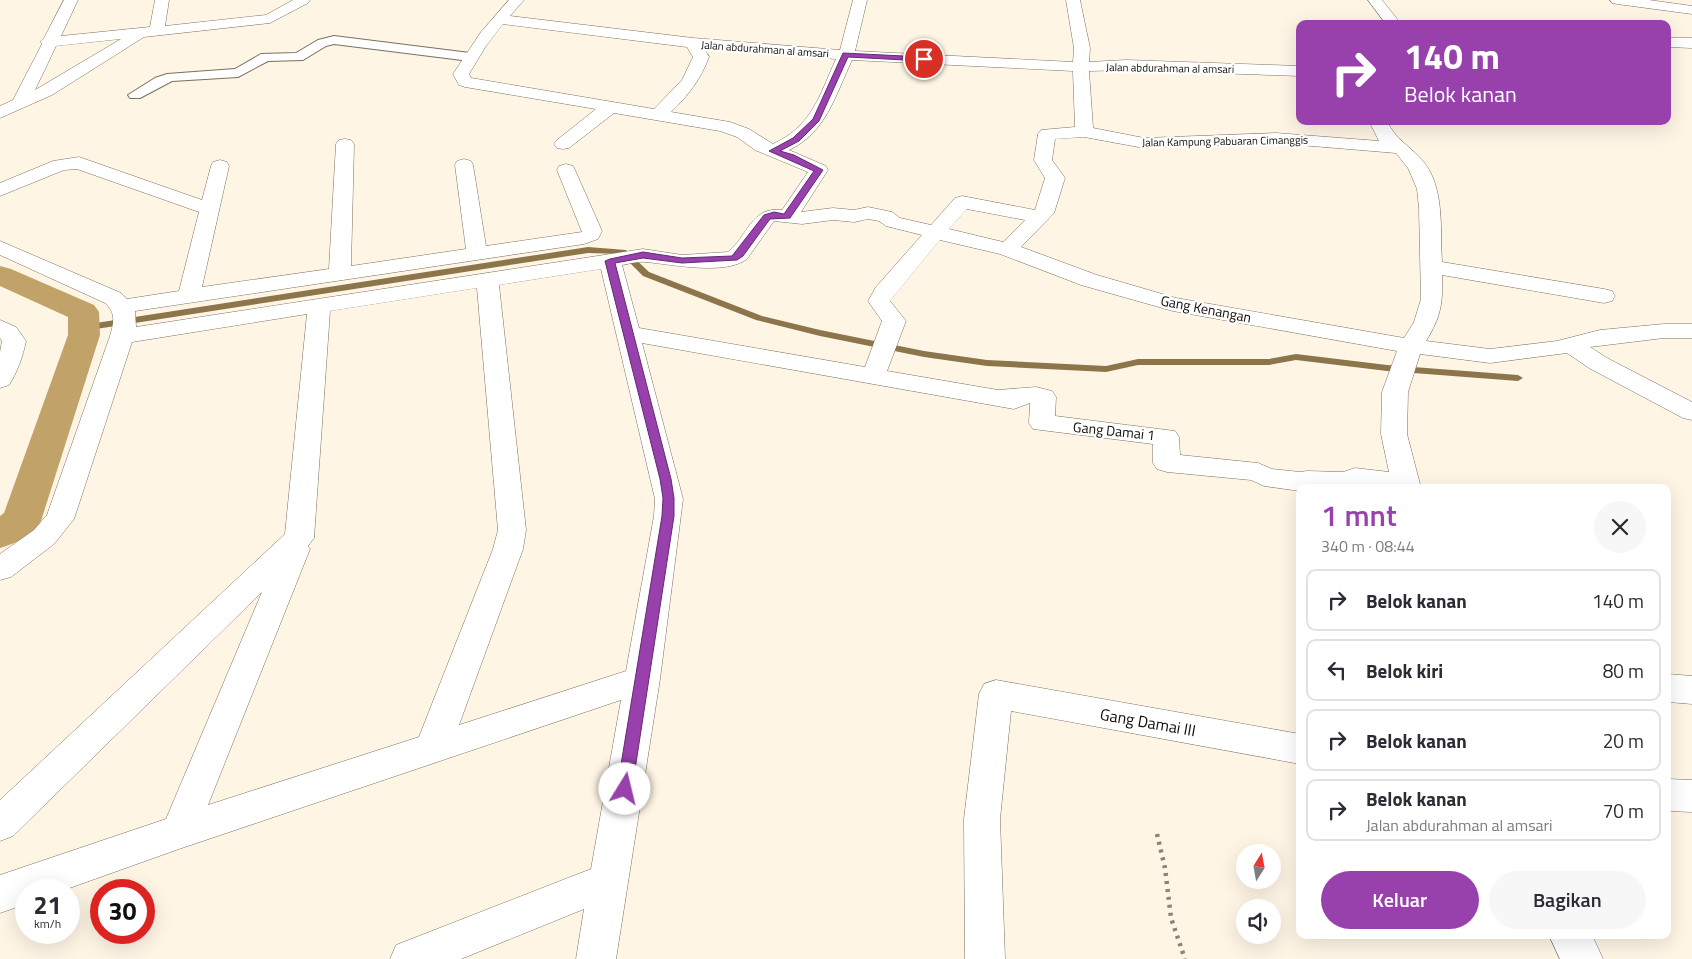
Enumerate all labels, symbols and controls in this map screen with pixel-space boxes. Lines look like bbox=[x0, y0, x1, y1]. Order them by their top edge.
text: 140 m bbox=[1404, 29, 1500, 83]
street label: Jalan abdurahman al amsari bbox=[700, 37, 830, 61]
pin bbox=[903, 38, 945, 80]
icon: right bbox=[1321, 40, 1386, 105]
icon: arrive bbox=[910, 45, 938, 73]
street label: Jalan abdurahman al amsari bbox=[1106, 59, 1234, 77]
text: Belok kanan bbox=[1404, 77, 1517, 111]
street label: Jalan Kampung Pabuaran Cimanggis bbox=[1142, 132, 1308, 150]
street label: Gang Kenangan bbox=[1159, 289, 1253, 328]
street label: Gang Damai 1 bbox=[1072, 416, 1156, 445]
text: 1 mnt bbox=[1321, 492, 1397, 538]
button: close bbox=[1594, 501, 1646, 553]
text: 340 m · 08:44 bbox=[1321, 534, 1415, 558]
icon: right bbox=[1323, 586, 1351, 614]
text: Belok kanan bbox=[1366, 586, 1467, 615]
text: 140 m bbox=[1592, 586, 1644, 615]
icon: left bbox=[1323, 656, 1351, 684]
text: Belok kiri bbox=[1366, 656, 1443, 685]
text: 80 m bbox=[1603, 656, 1644, 685]
street label: Gang Damai III bbox=[1098, 702, 1198, 742]
icon: right bbox=[1323, 726, 1351, 754]
text: Belok kanan bbox=[1366, 726, 1467, 755]
text: 20 m bbox=[1603, 726, 1644, 755]
position arrow bbox=[598, 762, 650, 814]
text: Belok kanan bbox=[1366, 784, 1467, 813]
icon: right bbox=[1323, 796, 1351, 824]
text: 70 m bbox=[1603, 796, 1644, 825]
text: Jalan abdurahman al amsari bbox=[1366, 813, 1553, 837]
north arrow bbox=[1236, 844, 1281, 889]
map controls bbox=[1236, 844, 1281, 944]
button: Keluar bbox=[1321, 871, 1479, 929]
button: Bagikan bbox=[1489, 871, 1646, 929]
speed limit sign: 30 bbox=[90, 879, 155, 944]
text: 21 bbox=[33, 886, 62, 924]
button: sound bbox=[1236, 899, 1281, 944]
text: km/h bbox=[34, 914, 61, 933]

